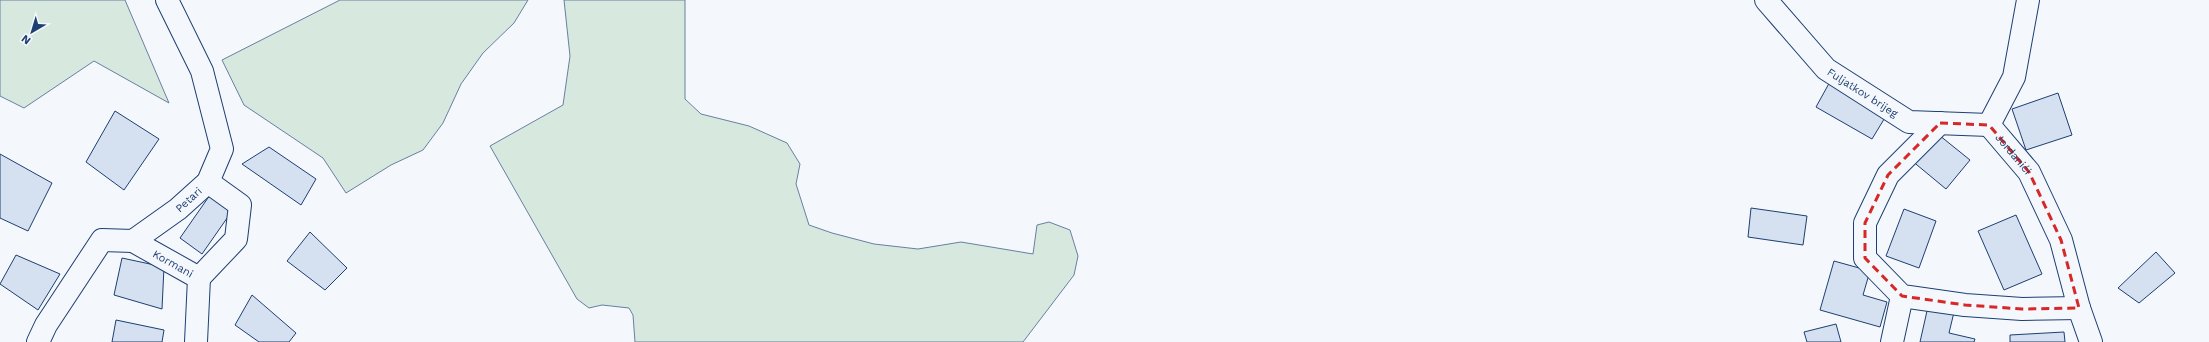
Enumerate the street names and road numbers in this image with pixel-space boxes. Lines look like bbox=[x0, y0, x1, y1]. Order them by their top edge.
street label: Fuljatkov brijeg bbox=[1825, 65, 1900, 120]
street label: Jordanići bbox=[1992, 131, 2034, 177]
street label: Petari bbox=[173, 185, 205, 215]
street label: Kormani bbox=[150, 247, 195, 280]

